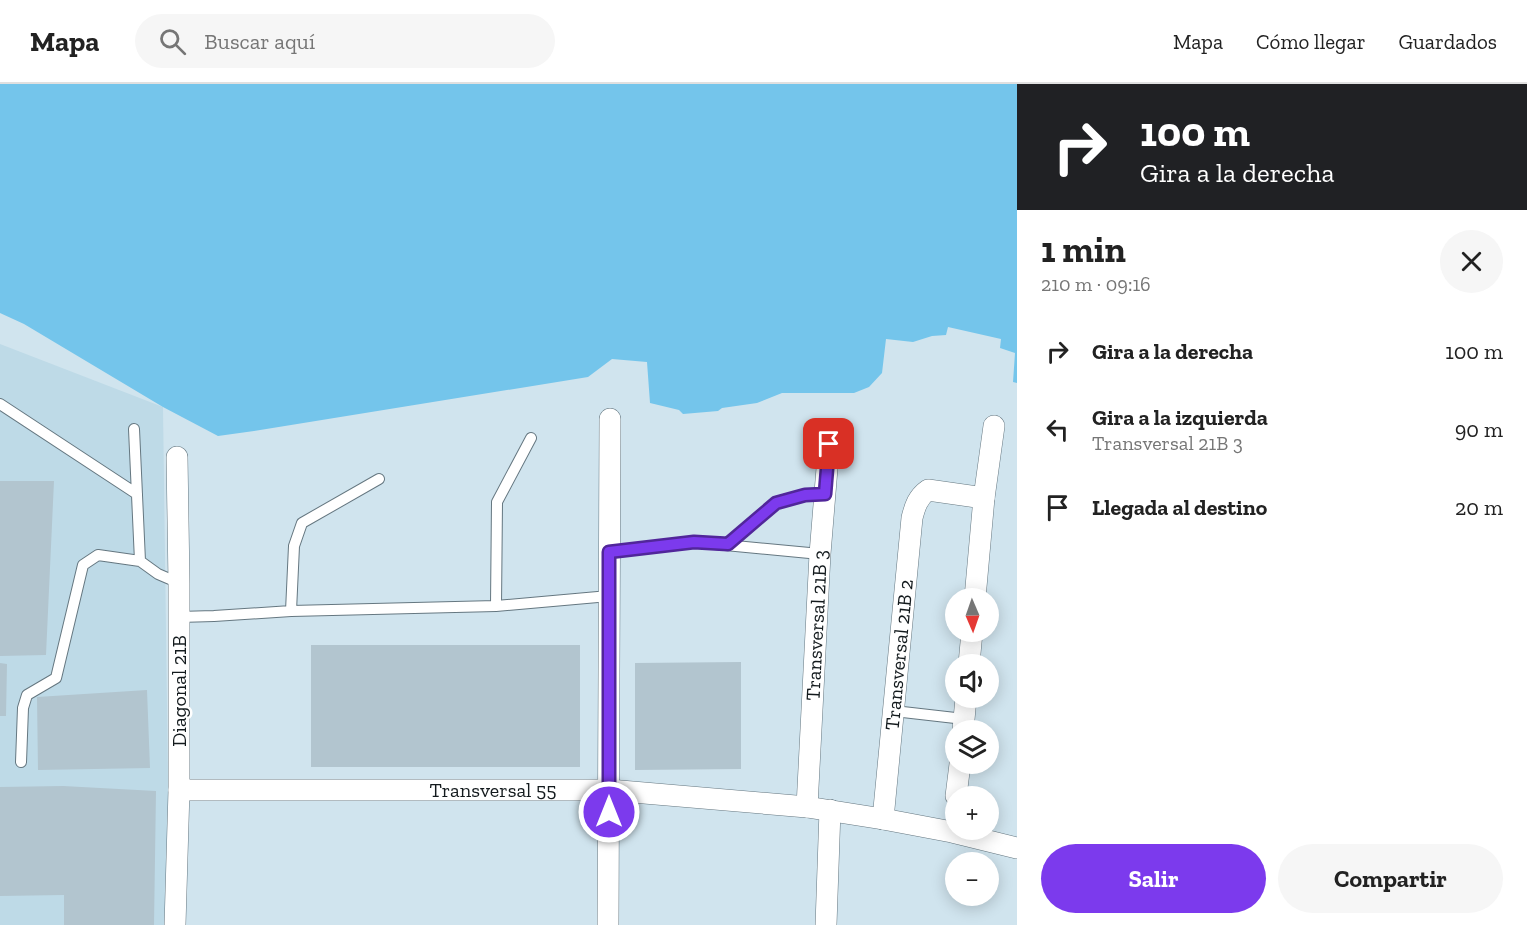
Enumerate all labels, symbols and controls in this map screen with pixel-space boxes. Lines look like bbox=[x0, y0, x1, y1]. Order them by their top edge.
search box bbox=[135, 14, 555, 68]
text: Mapa bbox=[30, 25, 99, 58]
icon: search bbox=[156, 25, 189, 58]
text: Buscar aquí bbox=[204, 28, 315, 55]
text: Mapa bbox=[1173, 29, 1223, 54]
text: Cómo llegar bbox=[1256, 29, 1366, 54]
text: Guardados bbox=[1399, 29, 1497, 54]
text: 100 m bbox=[1140, 106, 1250, 157]
icon: right bbox=[1041, 108, 1119, 186]
text: Gira a la derecha bbox=[1140, 157, 1334, 189]
text: 1 min bbox=[1041, 228, 1126, 271]
button: close bbox=[1440, 230, 1503, 293]
text: 210 m · 09:16 bbox=[1041, 272, 1151, 296]
icon: right bbox=[1041, 335, 1074, 368]
text: Gira a la derecha bbox=[1092, 338, 1253, 365]
text: 100 m bbox=[1445, 338, 1503, 365]
text: Gira a la izquierda bbox=[1092, 404, 1268, 431]
icon: left bbox=[1041, 413, 1074, 446]
text: 90 m bbox=[1455, 416, 1503, 443]
pin bbox=[803, 418, 854, 469]
icon: arrive bbox=[812, 427, 845, 460]
text: Transversal 21B 3 bbox=[1092, 431, 1243, 455]
icon: arrive bbox=[1041, 491, 1074, 524]
text: Llegada al destino bbox=[1092, 494, 1267, 521]
text: 20 m bbox=[1455, 494, 1503, 521]
street label: Transversal 21B 3 bbox=[800, 549, 832, 701]
street label: Transversal 21B 2 bbox=[880, 578, 918, 731]
north arrow bbox=[945, 588, 999, 642]
map controls bbox=[945, 588, 999, 906]
street label: Diagonal 21B bbox=[167, 635, 191, 747]
button: sound bbox=[945, 654, 999, 708]
button: layers bbox=[945, 720, 999, 774]
street label: Transversal 55 bbox=[430, 778, 556, 802]
position arrow bbox=[577, 780, 641, 844]
button: + bbox=[945, 786, 999, 840]
button: Salir bbox=[1041, 844, 1266, 913]
button: Compartir bbox=[1278, 844, 1503, 913]
button: − bbox=[945, 852, 999, 906]

